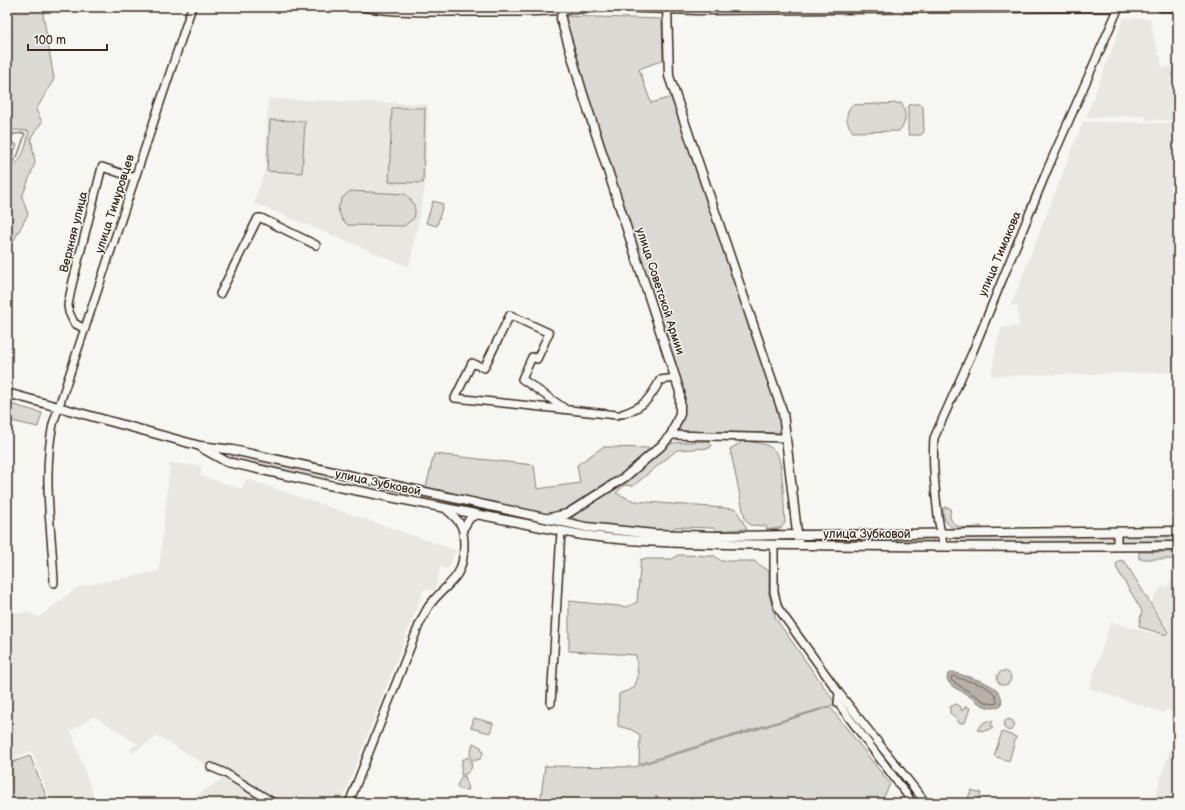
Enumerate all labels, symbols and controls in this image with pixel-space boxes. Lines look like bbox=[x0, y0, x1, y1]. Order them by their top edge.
scale bar bbox=[28, 26, 107, 52]
text: 100 m bbox=[34, 33, 66, 48]
street label: улица Тимуровцев bbox=[92, 152, 138, 255]
street label: Верхняя улица bbox=[57, 190, 91, 274]
street label: улица Тимакова bbox=[975, 209, 1025, 299]
street label: улица Советской Армии bbox=[632, 225, 688, 357]
street label: улица Зубковой bbox=[334, 467, 422, 499]
street label: улица Зубковой bbox=[823, 527, 911, 542]

